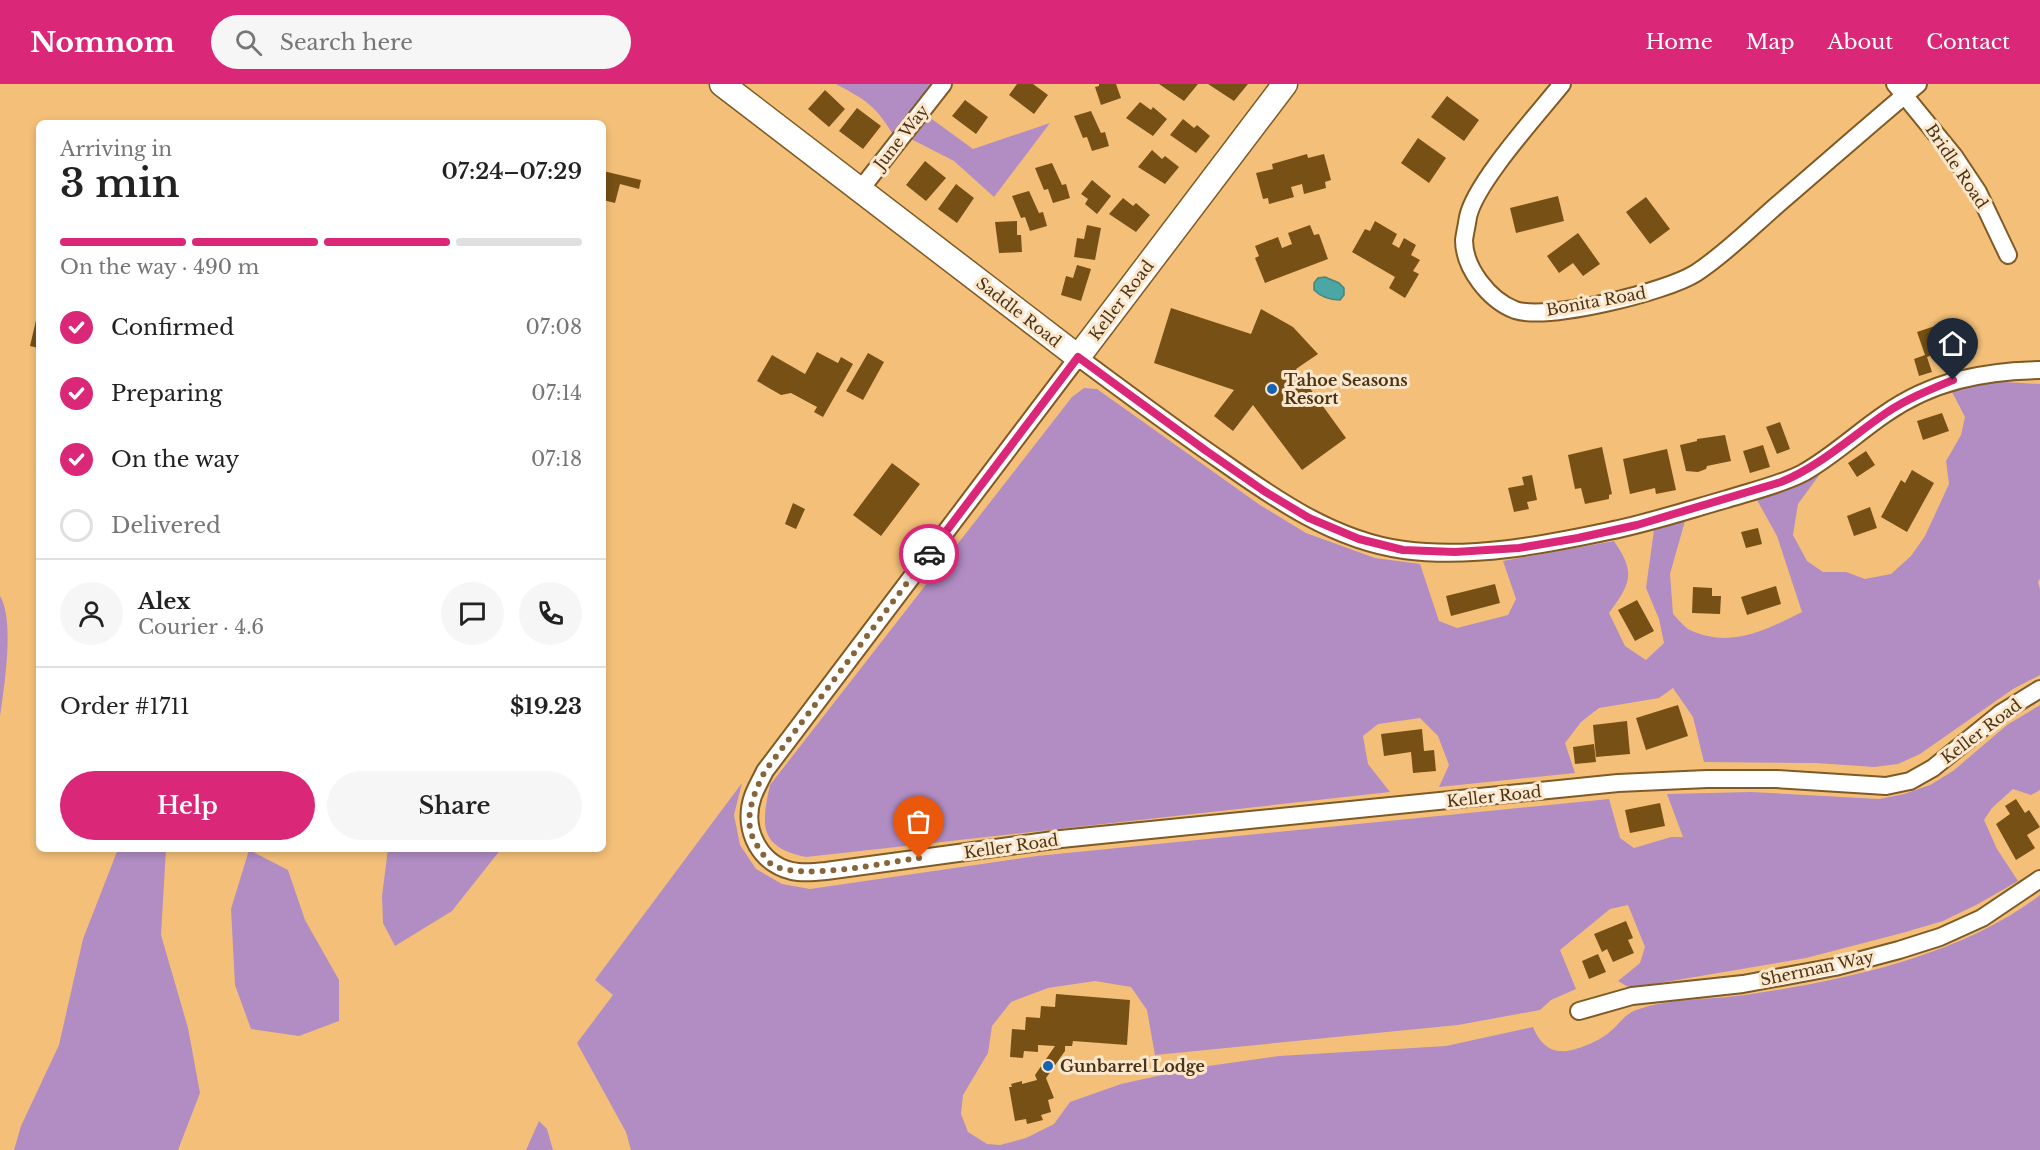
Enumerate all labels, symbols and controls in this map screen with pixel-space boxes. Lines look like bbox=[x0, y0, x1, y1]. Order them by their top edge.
search box bbox=[211, 15, 631, 69]
text: Nomnom bbox=[30, 25, 175, 60]
icon: search bbox=[232, 26, 265, 59]
text: Search here bbox=[280, 29, 413, 56]
text: Home bbox=[1646, 29, 1713, 55]
text: Map bbox=[1746, 29, 1794, 55]
text: About bbox=[1827, 29, 1893, 55]
text: Contact bbox=[1926, 29, 2010, 55]
street label: June Way bbox=[868, 100, 933, 175]
street label: Bridle Road bbox=[1921, 120, 1993, 212]
text: Arriving in bbox=[60, 137, 172, 161]
text: 07:24–07:29 bbox=[441, 158, 582, 185]
text: 3 min bbox=[60, 159, 180, 208]
text: On the way · 490 m bbox=[60, 255, 259, 279]
street label: Keller Road bbox=[1084, 256, 1158, 344]
street label: Saddle Road bbox=[973, 273, 1066, 351]
street label: Bonita Road bbox=[1544, 282, 1648, 320]
icon: check bbox=[60, 311, 93, 344]
text: Confirmed bbox=[111, 314, 234, 341]
text: 07:08 bbox=[526, 315, 582, 339]
pin bbox=[1927, 318, 1978, 380]
icon: home bbox=[1936, 327, 1969, 360]
place label: Tahoe Seasons Resort bbox=[1284, 370, 1408, 408]
icon: check bbox=[60, 377, 93, 410]
text: Preparing bbox=[111, 380, 222, 407]
text: 07:14 bbox=[531, 381, 582, 405]
marker: Tahoe Seasons Resort bbox=[1265, 382, 1279, 396]
icon: check bbox=[60, 443, 93, 476]
text: On the way bbox=[111, 446, 239, 473]
text: 07:18 bbox=[531, 447, 582, 471]
text: Delivered bbox=[111, 512, 221, 539]
courier bbox=[899, 524, 959, 584]
icon: car bbox=[913, 538, 946, 571]
button: person bbox=[60, 582, 123, 645]
button: chat bbox=[441, 582, 504, 645]
button: phone bbox=[519, 582, 582, 645]
text: Alex bbox=[138, 588, 191, 615]
text: Courier · 4.6 bbox=[138, 615, 264, 639]
text: Order #1711 bbox=[60, 693, 190, 720]
text: $19.23 bbox=[510, 693, 582, 720]
street label: Keller Road bbox=[1937, 694, 2025, 768]
button: Help bbox=[60, 771, 315, 840]
button: Share bbox=[327, 771, 582, 840]
street label: Keller Road bbox=[1446, 781, 1543, 811]
pin bbox=[893, 796, 944, 858]
icon: bag bbox=[902, 805, 935, 838]
street label: Keller Road bbox=[962, 829, 1060, 863]
street label: Sherman Way bbox=[1759, 946, 1876, 990]
place label: Gunbarrel Lodge bbox=[1060, 1056, 1205, 1076]
marker: Gunbarrel Lodge bbox=[1041, 1059, 1055, 1073]

